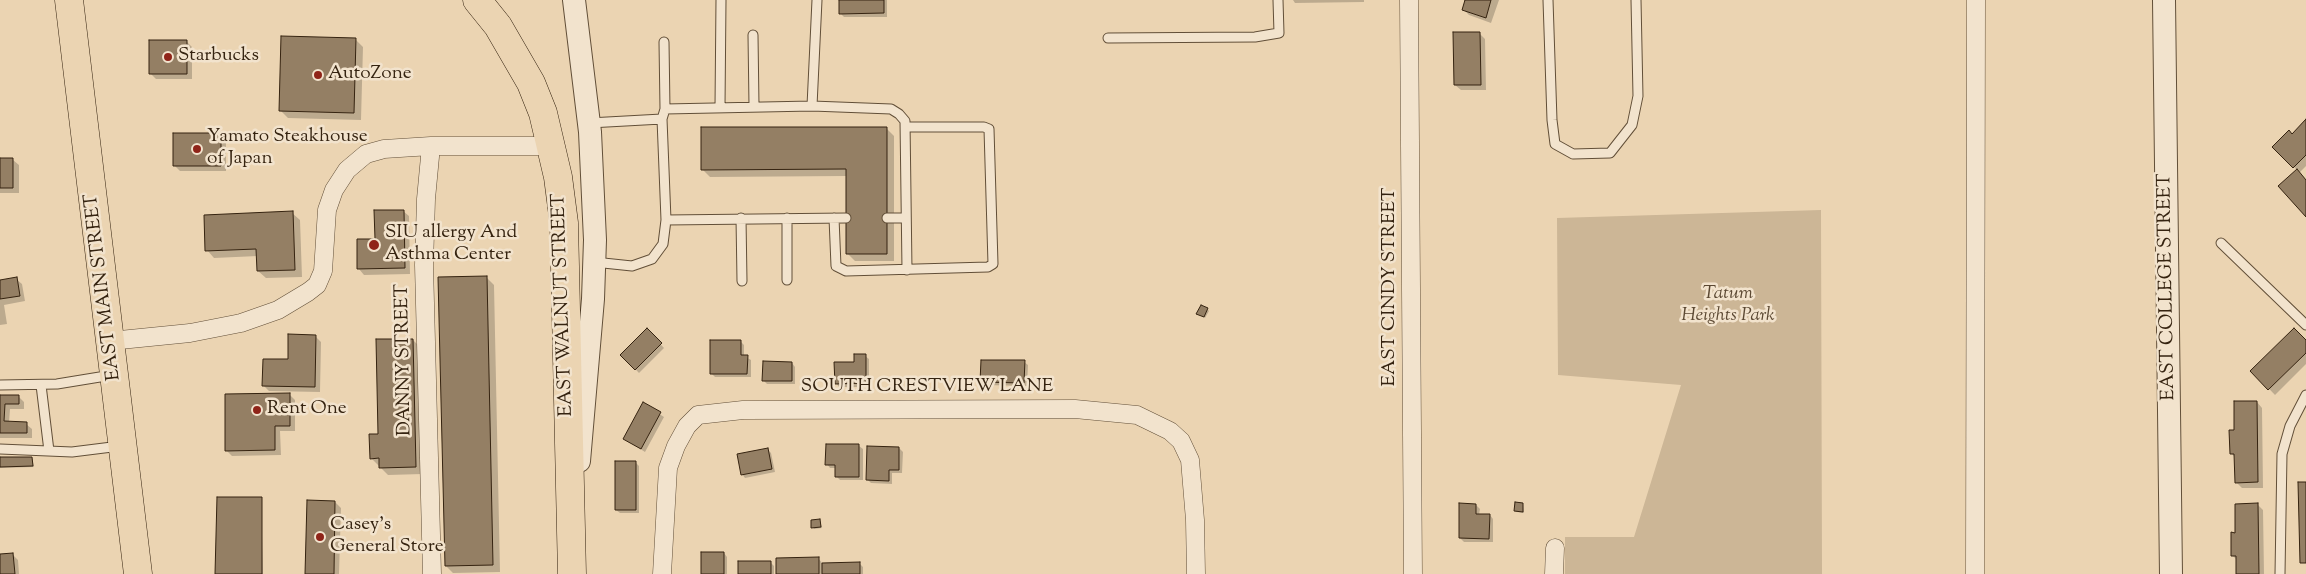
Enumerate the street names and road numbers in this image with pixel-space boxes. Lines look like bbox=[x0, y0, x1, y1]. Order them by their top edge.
street label: EAST COLLEGE STREET bbox=[2155, 173, 2181, 401]
street label: EAST CINDY STREET bbox=[1380, 188, 1402, 386]
street label: EAST MAIN STREET bbox=[81, 192, 127, 382]
street label: EAST WALNUT STREET bbox=[549, 193, 579, 417]
street label: DANNY STREET bbox=[392, 284, 418, 436]
street label: SOUTH CRESTVIEW LANE bbox=[801, 377, 1053, 399]

